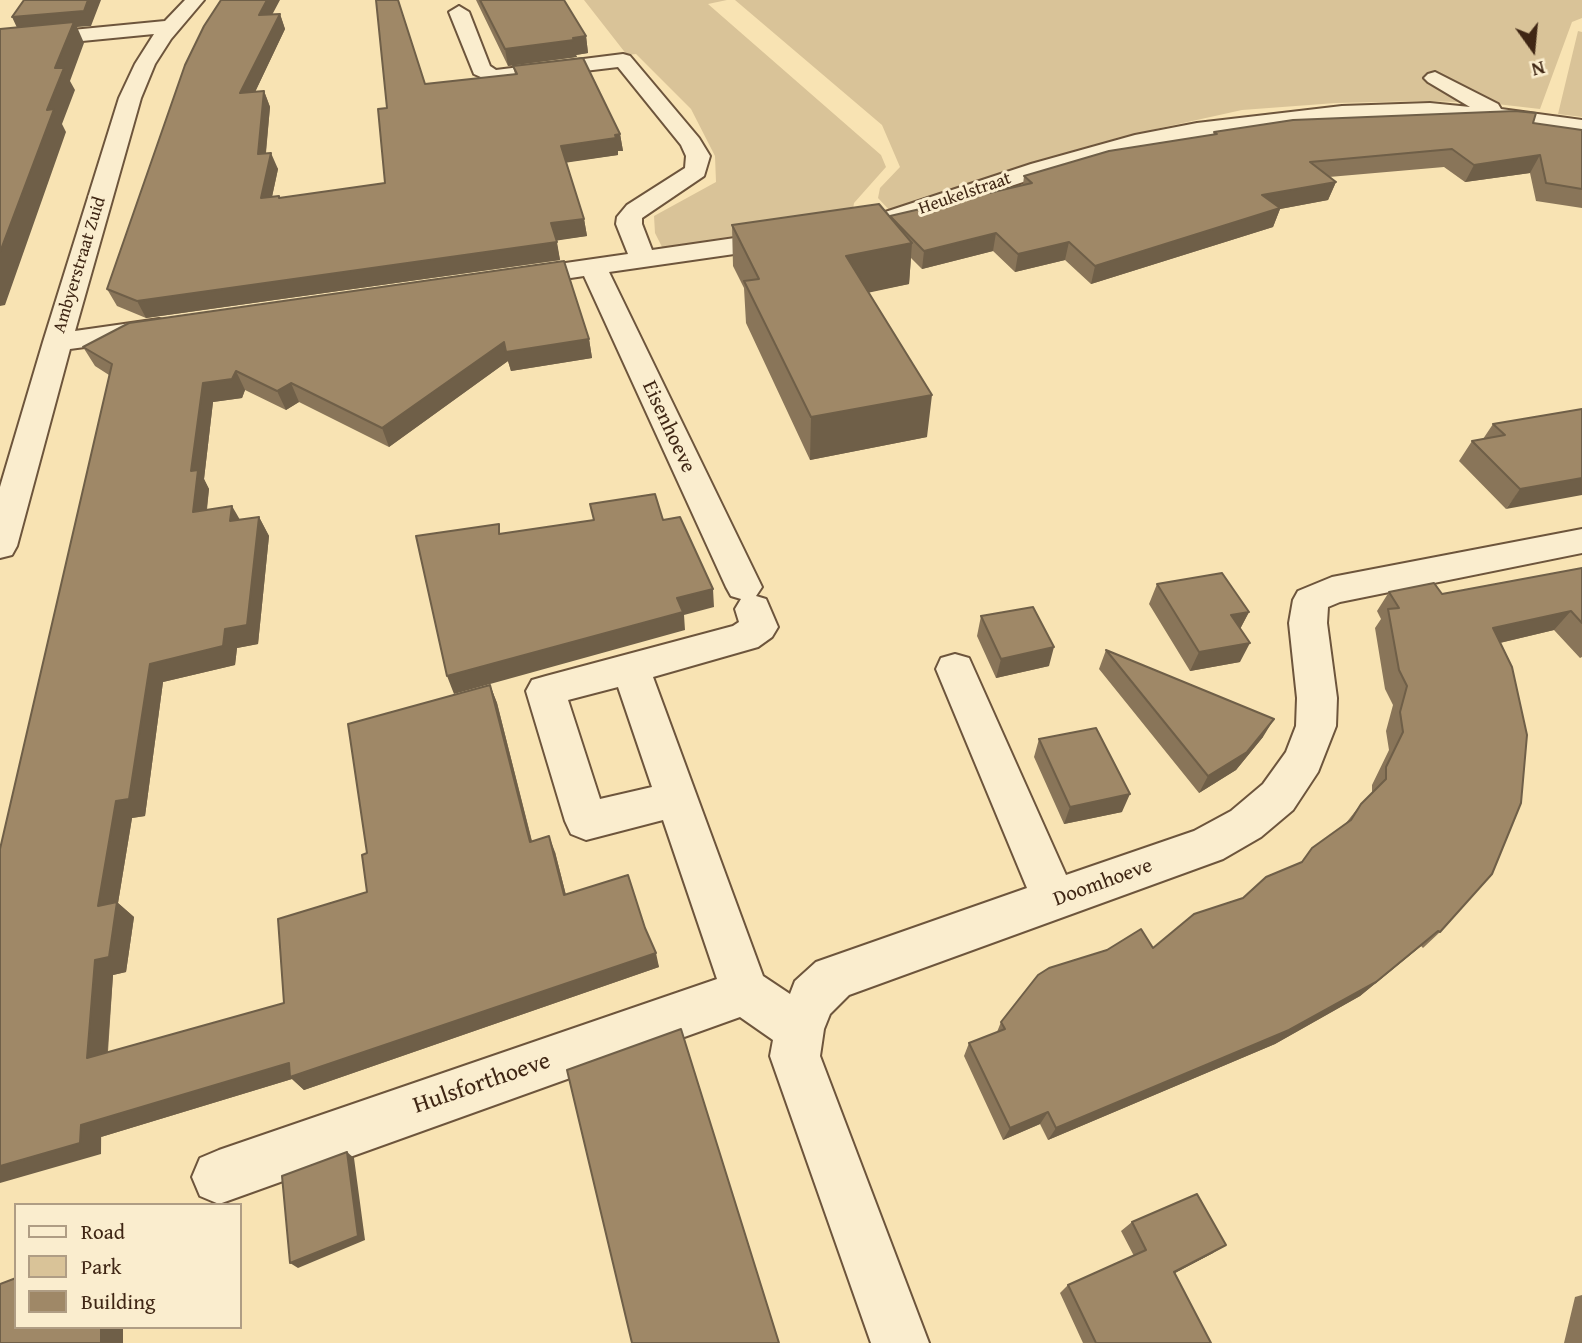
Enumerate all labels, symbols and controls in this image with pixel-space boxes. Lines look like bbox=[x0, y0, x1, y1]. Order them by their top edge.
north arrow bbox=[1498, 14, 1568, 84]
text: N bbox=[1529, 54, 1548, 84]
street label: Heukelstraat bbox=[916, 168, 1014, 220]
street label: Ambyerstraat Zuid bbox=[49, 194, 111, 336]
street label: Eisenhoeve bbox=[636, 377, 700, 477]
street label: Doomhoeve bbox=[1050, 853, 1156, 913]
street label: Hulsforthoeve bbox=[410, 1047, 554, 1121]
legend bbox=[14, 1203, 242, 1329]
text: Road bbox=[81, 1216, 125, 1247]
text: Park bbox=[81, 1251, 122, 1282]
text: Building bbox=[81, 1286, 155, 1317]

